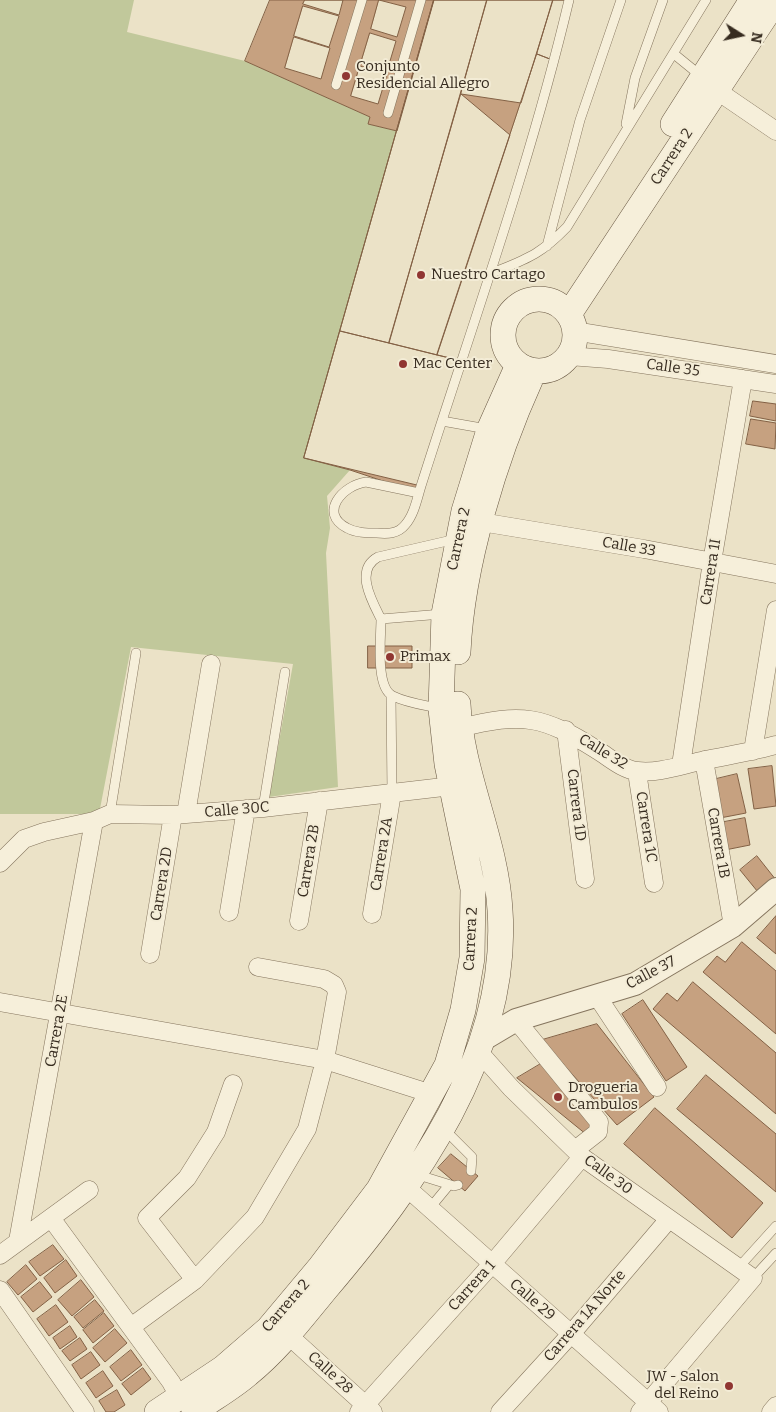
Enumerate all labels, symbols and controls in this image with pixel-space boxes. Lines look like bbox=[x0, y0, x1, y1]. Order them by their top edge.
north arrow bbox=[716, 10, 766, 60]
text: N bbox=[747, 31, 766, 44]
place label: Conjunto Residencial Allegro bbox=[356, 58, 490, 93]
marker: Conjunto Residencial Allegro bbox=[340, 70, 352, 82]
street label: Carrera 2 bbox=[647, 125, 697, 189]
place label: Nuestro Cartago bbox=[431, 266, 545, 284]
marker: Nuestro Cartago bbox=[415, 269, 427, 281]
place label: Mac Center bbox=[413, 355, 492, 373]
street label: Calle 35 bbox=[645, 355, 701, 381]
marker: Mac Center bbox=[397, 358, 409, 370]
street label: Carrera 2 bbox=[444, 506, 474, 572]
street label: Calle 33 bbox=[601, 533, 657, 561]
street label: Carrera 1I bbox=[697, 537, 725, 607]
place label: Primax bbox=[400, 648, 451, 666]
marker: Primax bbox=[384, 651, 396, 663]
street label: Calle 32 bbox=[575, 730, 631, 774]
street label: Carrera 1D bbox=[563, 768, 589, 842]
street label: Carrera 1C bbox=[632, 790, 660, 864]
street label: Calle 30C bbox=[204, 798, 270, 822]
street label: Carrera 1B bbox=[703, 806, 733, 880]
street label: Carrera 2A bbox=[367, 816, 397, 892]
street label: Carrera 2B bbox=[294, 823, 324, 899]
street label: Carrera 2D bbox=[147, 846, 177, 922]
street label: Carrera 2 bbox=[460, 907, 482, 971]
street label: Calle 37 bbox=[623, 952, 679, 994]
street label: Carrera 2E bbox=[42, 993, 72, 1069]
place label: Drogueria Cambulos bbox=[568, 1079, 638, 1114]
marker: Drogueria Cambulos bbox=[552, 1091, 564, 1103]
street label: Calle 30 bbox=[580, 1151, 636, 1199]
street label: Carrera 1 bbox=[445, 1257, 499, 1315]
street label: Carrera 1A Norte bbox=[540, 1266, 630, 1366]
street label: Calle 29 bbox=[506, 1275, 558, 1325]
street label: Carrera 2 bbox=[258, 1276, 314, 1336]
street label: Calle 28 bbox=[304, 1348, 356, 1398]
place label: JW - Salon del Reino bbox=[647, 1368, 719, 1403]
marker: JW - Salon del Reino bbox=[723, 1380, 735, 1392]

